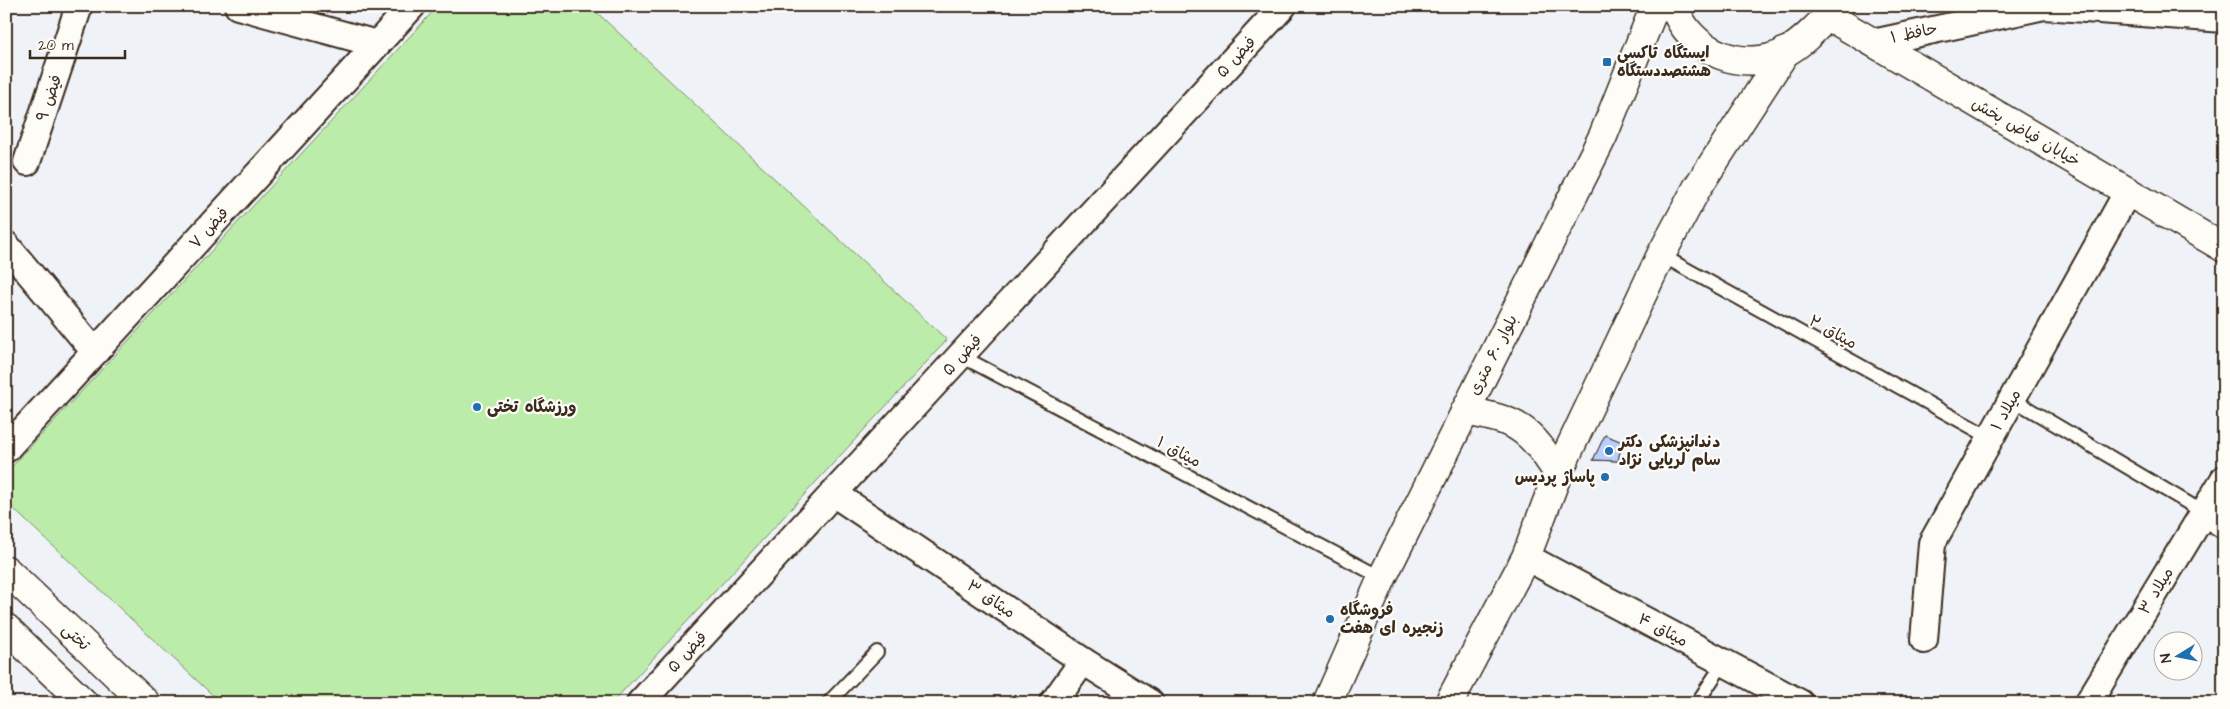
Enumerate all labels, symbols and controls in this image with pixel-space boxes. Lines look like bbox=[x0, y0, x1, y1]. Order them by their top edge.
street label: حافظ ۱ bbox=[1889, 17, 1939, 49]
scale bar bbox=[30, 28, 125, 60]
street label: فیض ۵ bbox=[1211, 32, 1261, 82]
text: 20 m bbox=[38, 35, 74, 56]
place label: ایستگاه تاکسی هشتصددستگاه bbox=[1617, 42, 1711, 82]
marker: ایستگاه تاکسی هشتصددستگاه bbox=[1601, 56, 1613, 68]
street label: فیض ۹ bbox=[31, 72, 67, 124]
street label: خیابان فیاض بخش bbox=[1968, 92, 2084, 172]
street label: فیض ۷ bbox=[184, 202, 234, 254]
street label: میثاق ۲ bbox=[1805, 310, 1861, 354]
street label: بلوار ۶۰ متری bbox=[1463, 311, 1523, 399]
street label: فیض ۵ bbox=[937, 330, 987, 380]
street label: میلاد ۱ bbox=[1986, 385, 2026, 435]
place label: ورزشگاه تختی bbox=[487, 396, 576, 418]
marker: ورزشگاه تختی bbox=[471, 401, 483, 413]
street label: میثاق ۱ bbox=[1153, 431, 1205, 473]
place label: دندانپزشکی دکتر سام لریایی نژاد bbox=[1617, 431, 1721, 472]
marker: دندانپزشکی دکتر سام لریایی نژاد bbox=[1603, 445, 1615, 457]
place label: پاساژ پردیس bbox=[1515, 466, 1595, 488]
marker: پاساژ پردیس bbox=[1599, 471, 1611, 483]
street label: میلاد ۳ bbox=[2133, 563, 2179, 619]
street label: میثاق ۳ bbox=[962, 575, 1020, 623]
place label: فروشگاه زنجیره ای هفت bbox=[1340, 599, 1443, 639]
street label: میثاق ۴ bbox=[1634, 608, 1692, 652]
marker: فروشگاه زنجیره ای هفت bbox=[1324, 613, 1336, 625]
street label: تختی bbox=[57, 618, 95, 656]
street label: فیض ۵ bbox=[662, 627, 712, 677]
north arrow bbox=[2152, 632, 2202, 682]
text: N bbox=[2156, 652, 2177, 664]

